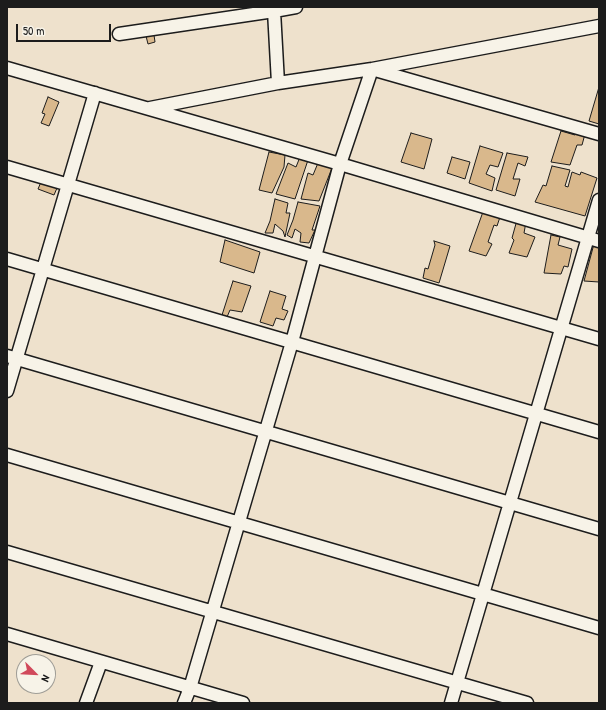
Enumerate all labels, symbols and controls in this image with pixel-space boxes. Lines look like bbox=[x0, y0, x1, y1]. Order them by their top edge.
scale bar bbox=[18, 16, 113, 42]
text: 50 m bbox=[23, 22, 44, 39]
north arrow bbox=[16, 654, 56, 694]
text: N bbox=[38, 673, 54, 684]

